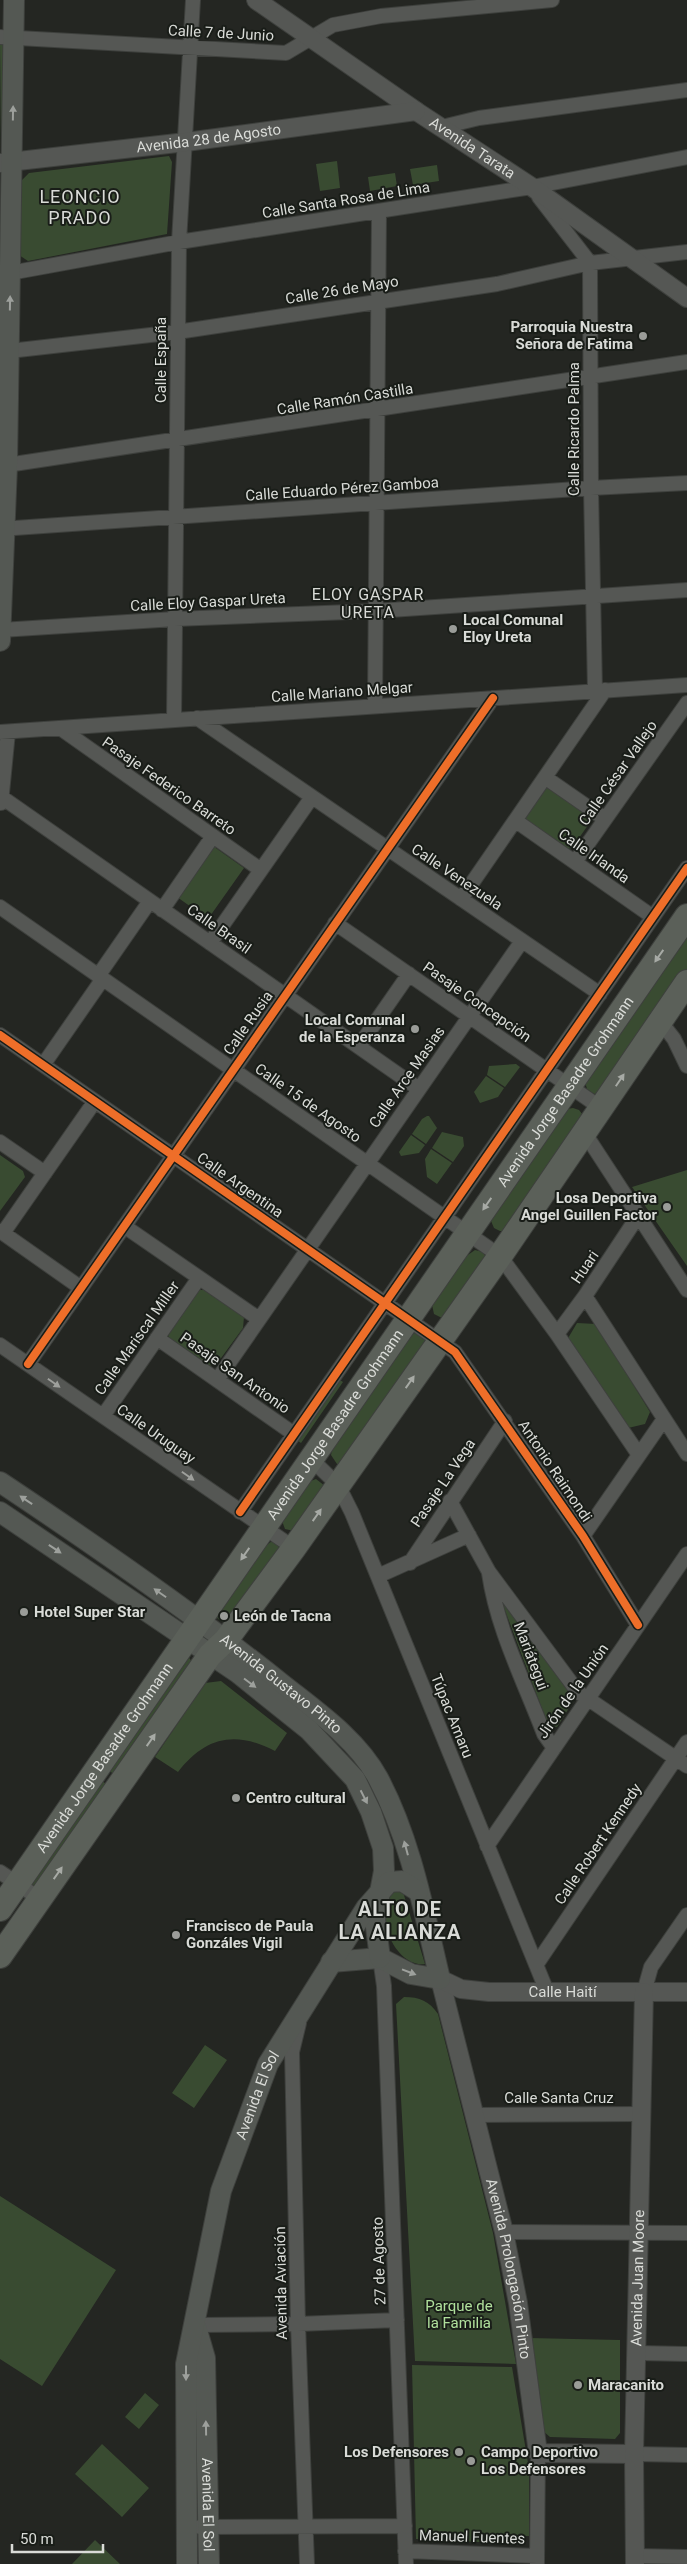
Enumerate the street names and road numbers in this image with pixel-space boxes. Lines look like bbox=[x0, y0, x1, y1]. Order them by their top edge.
street label: Calle 7 de Junio bbox=[167, 21, 275, 45]
street label: Avenida Tarata bbox=[426, 113, 519, 183]
street label: Avenida 28 de Agosto bbox=[135, 120, 282, 157]
street label: Calle Santa Rosa de Lima bbox=[261, 178, 431, 222]
street label: Calle 26 de Mayo bbox=[284, 272, 400, 308]
street label: Calle España bbox=[152, 317, 170, 403]
street label: Calle Ricardo Palma bbox=[565, 362, 583, 496]
street label: Calle Ramón Castilla bbox=[276, 379, 414, 419]
street label: Calle Eduardo Pérez Gamboa bbox=[245, 473, 439, 505]
street label: Calle Eloy Gaspar Ureta bbox=[130, 589, 286, 615]
street label: Calle Mariano Melgar bbox=[271, 678, 413, 706]
street label: Calle César Vallejo bbox=[575, 717, 661, 829]
street label: Pasaje Federico Barreto bbox=[99, 733, 239, 839]
street label: Calle Irlanda bbox=[555, 825, 633, 887]
street label: Calle Venezuela bbox=[408, 840, 506, 914]
street label: Calle Brasil bbox=[183, 900, 255, 958]
street label: Pasaje Concepción bbox=[419, 958, 535, 1046]
street label: Calle Rusia bbox=[219, 988, 277, 1058]
street label: Avenida Jorge Basadre Grohmann bbox=[493, 993, 638, 1190]
street label: Calle Arce Masias bbox=[365, 1023, 449, 1131]
street label: Calle 15 de Agosto bbox=[251, 1060, 365, 1146]
street label: Calle Argentina bbox=[193, 1149, 287, 1221]
street label: Huari bbox=[568, 1247, 602, 1287]
street label: Calle Mariscal Miller bbox=[91, 1278, 183, 1398]
street label: Avenida Jorge Basadre Grohmann bbox=[263, 1326, 407, 1523]
street label: Pasaje San Antonio bbox=[177, 1328, 293, 1418]
street label: Calle Uruguay bbox=[113, 1400, 199, 1468]
street label: Antonio Raimondi bbox=[514, 1417, 596, 1525]
street label: Pasaje La Vega bbox=[407, 1436, 479, 1530]
street label: Mariátegui bbox=[510, 1619, 552, 1693]
street label: Avenida Gustavo Pinto bbox=[216, 1630, 346, 1737]
street label: Jirón de la Unión bbox=[534, 1640, 612, 1742]
street label: Avenida Jorge Basadre Grohmann bbox=[33, 1659, 177, 1856]
street label: Túpac Amaru bbox=[427, 1671, 477, 1761]
street label: Calle Robert Kennedy bbox=[551, 1780, 645, 1908]
street label: Calle Haití bbox=[529, 1983, 598, 2001]
street label: Avenida El Sol bbox=[232, 2047, 283, 2142]
street label: Calle Santa Cruz bbox=[504, 2089, 614, 2107]
street label: Avenida Prolongación Pinto bbox=[482, 2177, 534, 2360]
street label: Avenida Juan Moore bbox=[627, 2209, 648, 2347]
street label: 27 de Agosto bbox=[368, 2216, 390, 2306]
street label: Avenida Aviación bbox=[271, 2226, 291, 2340]
street label: Avenida El Sol bbox=[198, 2458, 218, 2552]
street label: Manuel Fuentes bbox=[419, 2526, 525, 2548]

